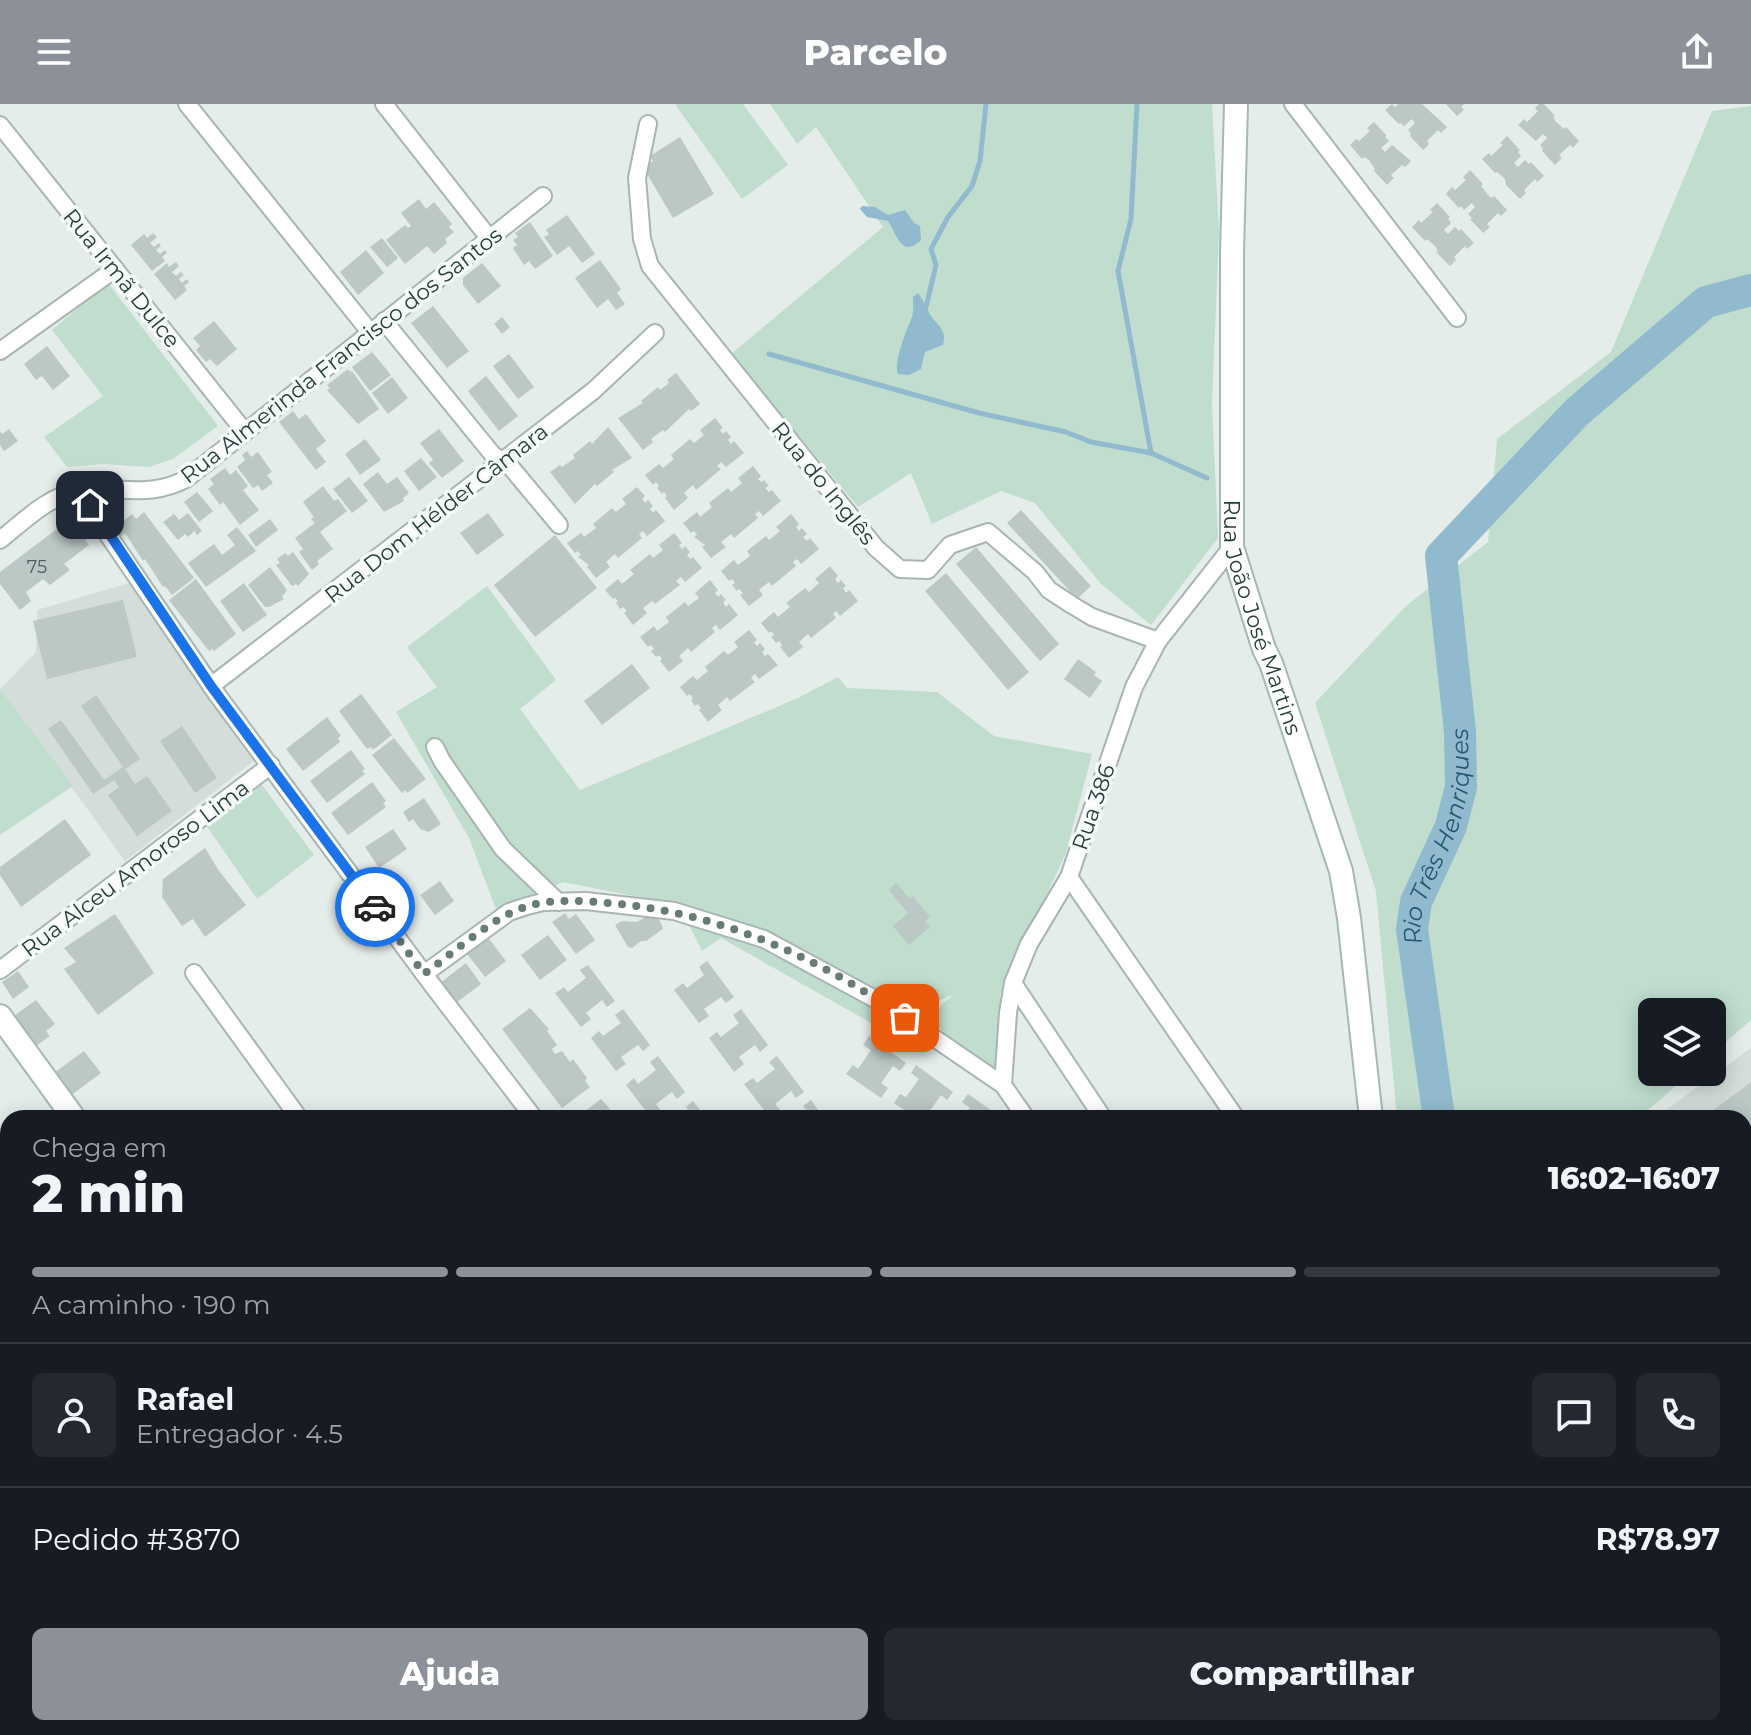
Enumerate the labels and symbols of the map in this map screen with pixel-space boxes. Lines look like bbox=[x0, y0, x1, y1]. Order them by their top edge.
street label: Rua Irmã Dulce bbox=[57, 203, 186, 353]
street label: Rua Almerinda Francisco dos Santos bbox=[175, 221, 508, 489]
street label: Rua do Inglês bbox=[766, 416, 882, 550]
street label: Rua Dom Hélder Câmara bbox=[319, 418, 553, 609]
pin bbox=[56, 471, 124, 539]
street label: Rua João José Martins bbox=[1218, 499, 1307, 739]
house number: 75 bbox=[27, 556, 47, 578]
water label: Rio Três Henriques bbox=[1397, 728, 1475, 947]
street label: Rua 386 bbox=[1066, 761, 1121, 854]
street label: Rua Alceu Amoroso Lima bbox=[16, 774, 254, 963]
courier bbox=[335, 867, 415, 947]
pin bbox=[871, 984, 939, 1052]

